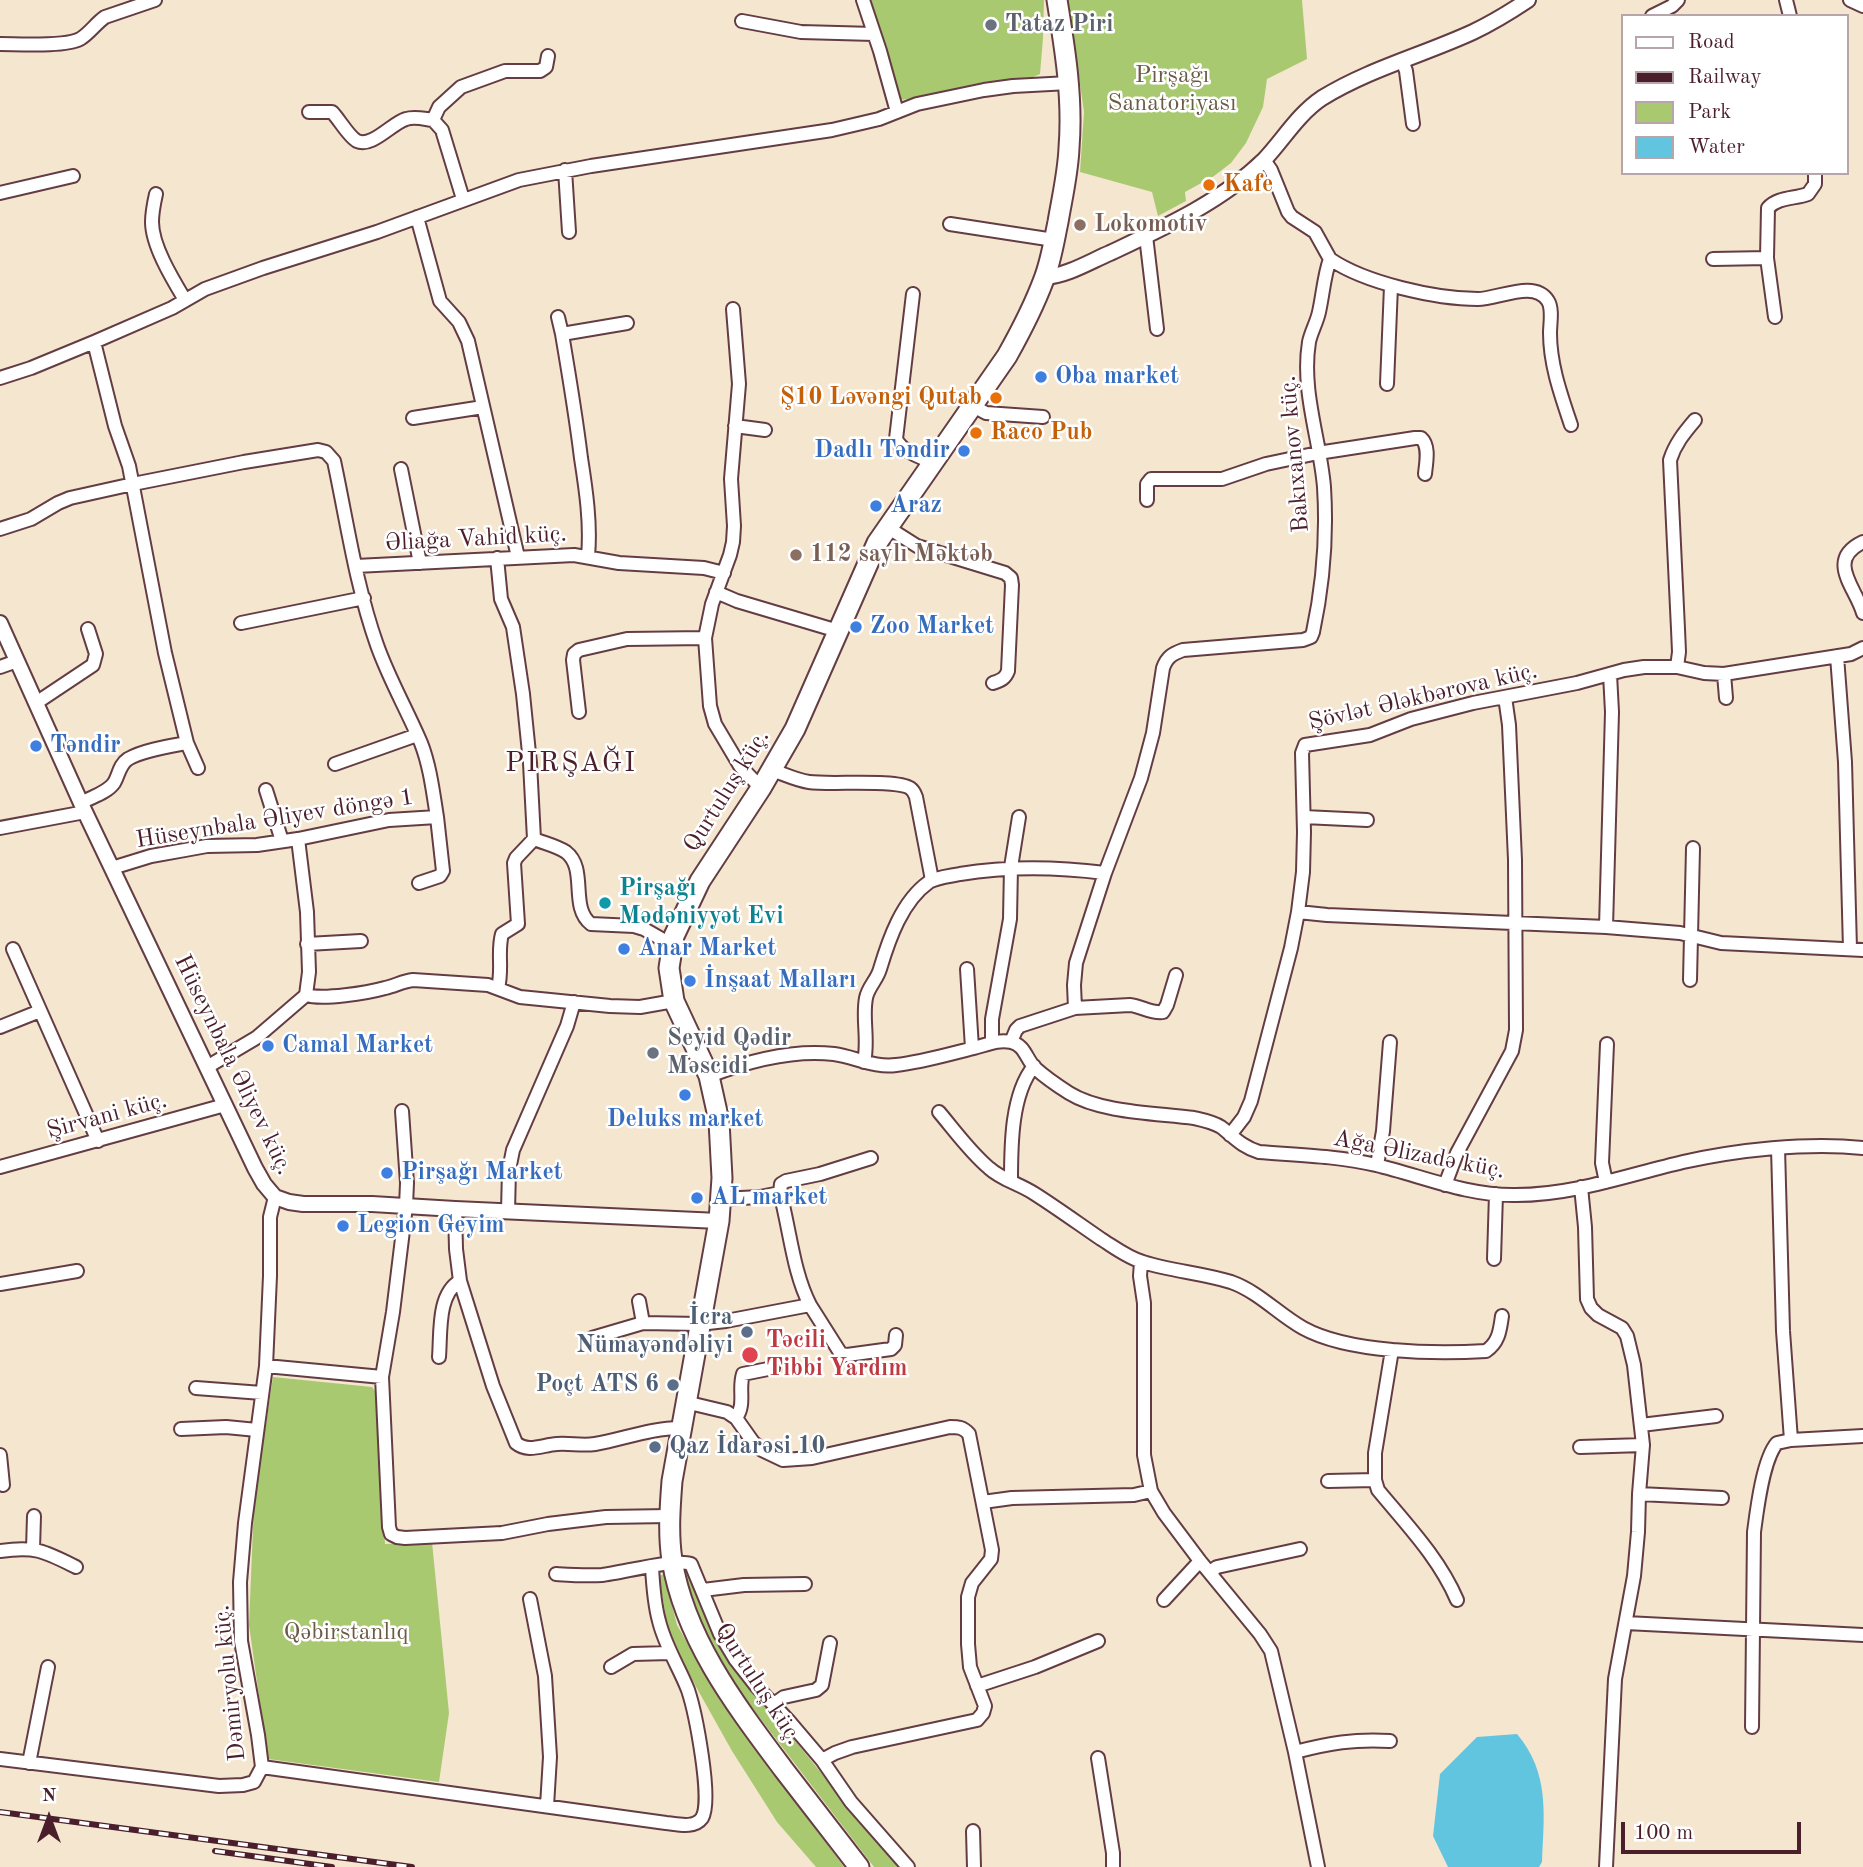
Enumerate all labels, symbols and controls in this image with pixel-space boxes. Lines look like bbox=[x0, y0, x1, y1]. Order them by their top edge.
place label: Tataz Piri bbox=[1005, 11, 1113, 39]
legend bbox=[1622, 14, 1849, 175]
marker: Tataz Piri bbox=[983, 17, 999, 33]
text: Road bbox=[1688, 32, 1735, 53]
park label: Pirşağı Sanatoriyası bbox=[1108, 62, 1236, 118]
text: Railway bbox=[1688, 67, 1762, 88]
text: Park bbox=[1688, 102, 1731, 123]
text: Water bbox=[1688, 137, 1745, 158]
place label: Kafe bbox=[1223, 171, 1273, 199]
marker: Kafe bbox=[1201, 177, 1217, 193]
place label: Lokomotiv bbox=[1094, 211, 1208, 239]
marker: Lokomotiv bbox=[1072, 217, 1088, 233]
place label: Oba market bbox=[1055, 363, 1179, 391]
marker: Oba market bbox=[1033, 369, 1049, 385]
street label: Bakıxanov küç. bbox=[1274, 374, 1316, 534]
place label: Ş10 Ləvəngi Qutab bbox=[780, 384, 982, 412]
marker: Ş10 Ləvəngi Qutab bbox=[988, 390, 1004, 406]
place label: Raco Pub bbox=[990, 419, 1092, 447]
marker: Raco Pub bbox=[968, 425, 984, 441]
place label: Dadlı Təndir bbox=[814, 437, 950, 465]
marker: Dadlı Təndir bbox=[956, 443, 972, 459]
place label: Araz bbox=[890, 492, 942, 520]
marker: Araz bbox=[868, 498, 884, 514]
street label: Əliağa Vahid küç. bbox=[384, 520, 568, 558]
place label: 112 saylı Məktəb bbox=[810, 541, 993, 569]
marker: 112 saylı Məktəb bbox=[788, 547, 804, 563]
place label: Zoo Market bbox=[870, 613, 994, 641]
marker: Zoo Market bbox=[848, 619, 864, 635]
street label: Şövlət Ələkbərova küç. bbox=[1306, 657, 1540, 737]
street label: Qurtuluş küç. bbox=[678, 724, 776, 858]
place label: Təndir bbox=[50, 732, 121, 760]
marker: Təndir bbox=[28, 738, 44, 754]
district label: PIRŞAĞI bbox=[506, 747, 636, 781]
street label: Hüseynbala Əliyev döngə 1 bbox=[134, 783, 416, 855]
place label: Pirşağı Mədəniyyət Evi bbox=[619, 875, 784, 931]
marker: Pirşağı Mədəniyyət Evi bbox=[597, 895, 613, 911]
place label: Anar Market bbox=[638, 935, 776, 963]
marker: Anar Market bbox=[616, 941, 632, 957]
street label: Hüseynbala Əliyev küç. bbox=[167, 950, 299, 1180]
place label: İnşaat Malları bbox=[704, 967, 856, 995]
marker: İnşaat Malları bbox=[682, 973, 698, 989]
place label: Seyid Qədir Məscidi bbox=[667, 1025, 791, 1081]
place label: Camal Market bbox=[282, 1032, 433, 1060]
marker: Camal Market bbox=[260, 1038, 276, 1054]
marker: Seyid Qədir Məscidi bbox=[645, 1045, 661, 1061]
street label: Şirvani küç. bbox=[44, 1086, 170, 1146]
marker: Deluks market bbox=[677, 1087, 693, 1103]
place label: Deluks market bbox=[607, 1106, 763, 1134]
street label: Ağa Əlizadə küç. bbox=[1331, 1124, 1507, 1186]
place label: Pirşağı Market bbox=[401, 1159, 562, 1187]
marker: Pirşağı Market bbox=[379, 1165, 395, 1181]
place label: AL market bbox=[711, 1184, 827, 1212]
marker: AL market bbox=[689, 1190, 705, 1206]
place label: Legion Geyim bbox=[357, 1212, 504, 1240]
marker: Legion Geyim bbox=[335, 1218, 351, 1234]
place label: İcra Nümayəndəliyi bbox=[576, 1304, 733, 1360]
marker: İcra Nümayəndəliyi bbox=[739, 1324, 755, 1340]
place label: Təcili Tibbi Yardım bbox=[766, 1327, 907, 1383]
marker: Təcili Tibbi Yardım bbox=[740, 1345, 760, 1365]
place label: Poçt ATS 6 bbox=[536, 1371, 659, 1399]
marker: Poçt ATS 6 bbox=[665, 1377, 681, 1393]
place label: Qaz İdarəsi 10 bbox=[669, 1433, 825, 1461]
marker: Qaz İdarəsi 10 bbox=[647, 1439, 663, 1455]
street label: Dəmiryolu küç. bbox=[207, 1603, 253, 1763]
street label: Qurtuluş küç. bbox=[708, 1618, 808, 1750]
park label: Qəbirstanlıq bbox=[283, 1619, 409, 1647]
north arrow bbox=[14, 1783, 84, 1853]
text: N bbox=[42, 1787, 56, 1806]
scale bar bbox=[1625, 1808, 1805, 1852]
text: 100 m bbox=[1634, 1823, 1693, 1844]

